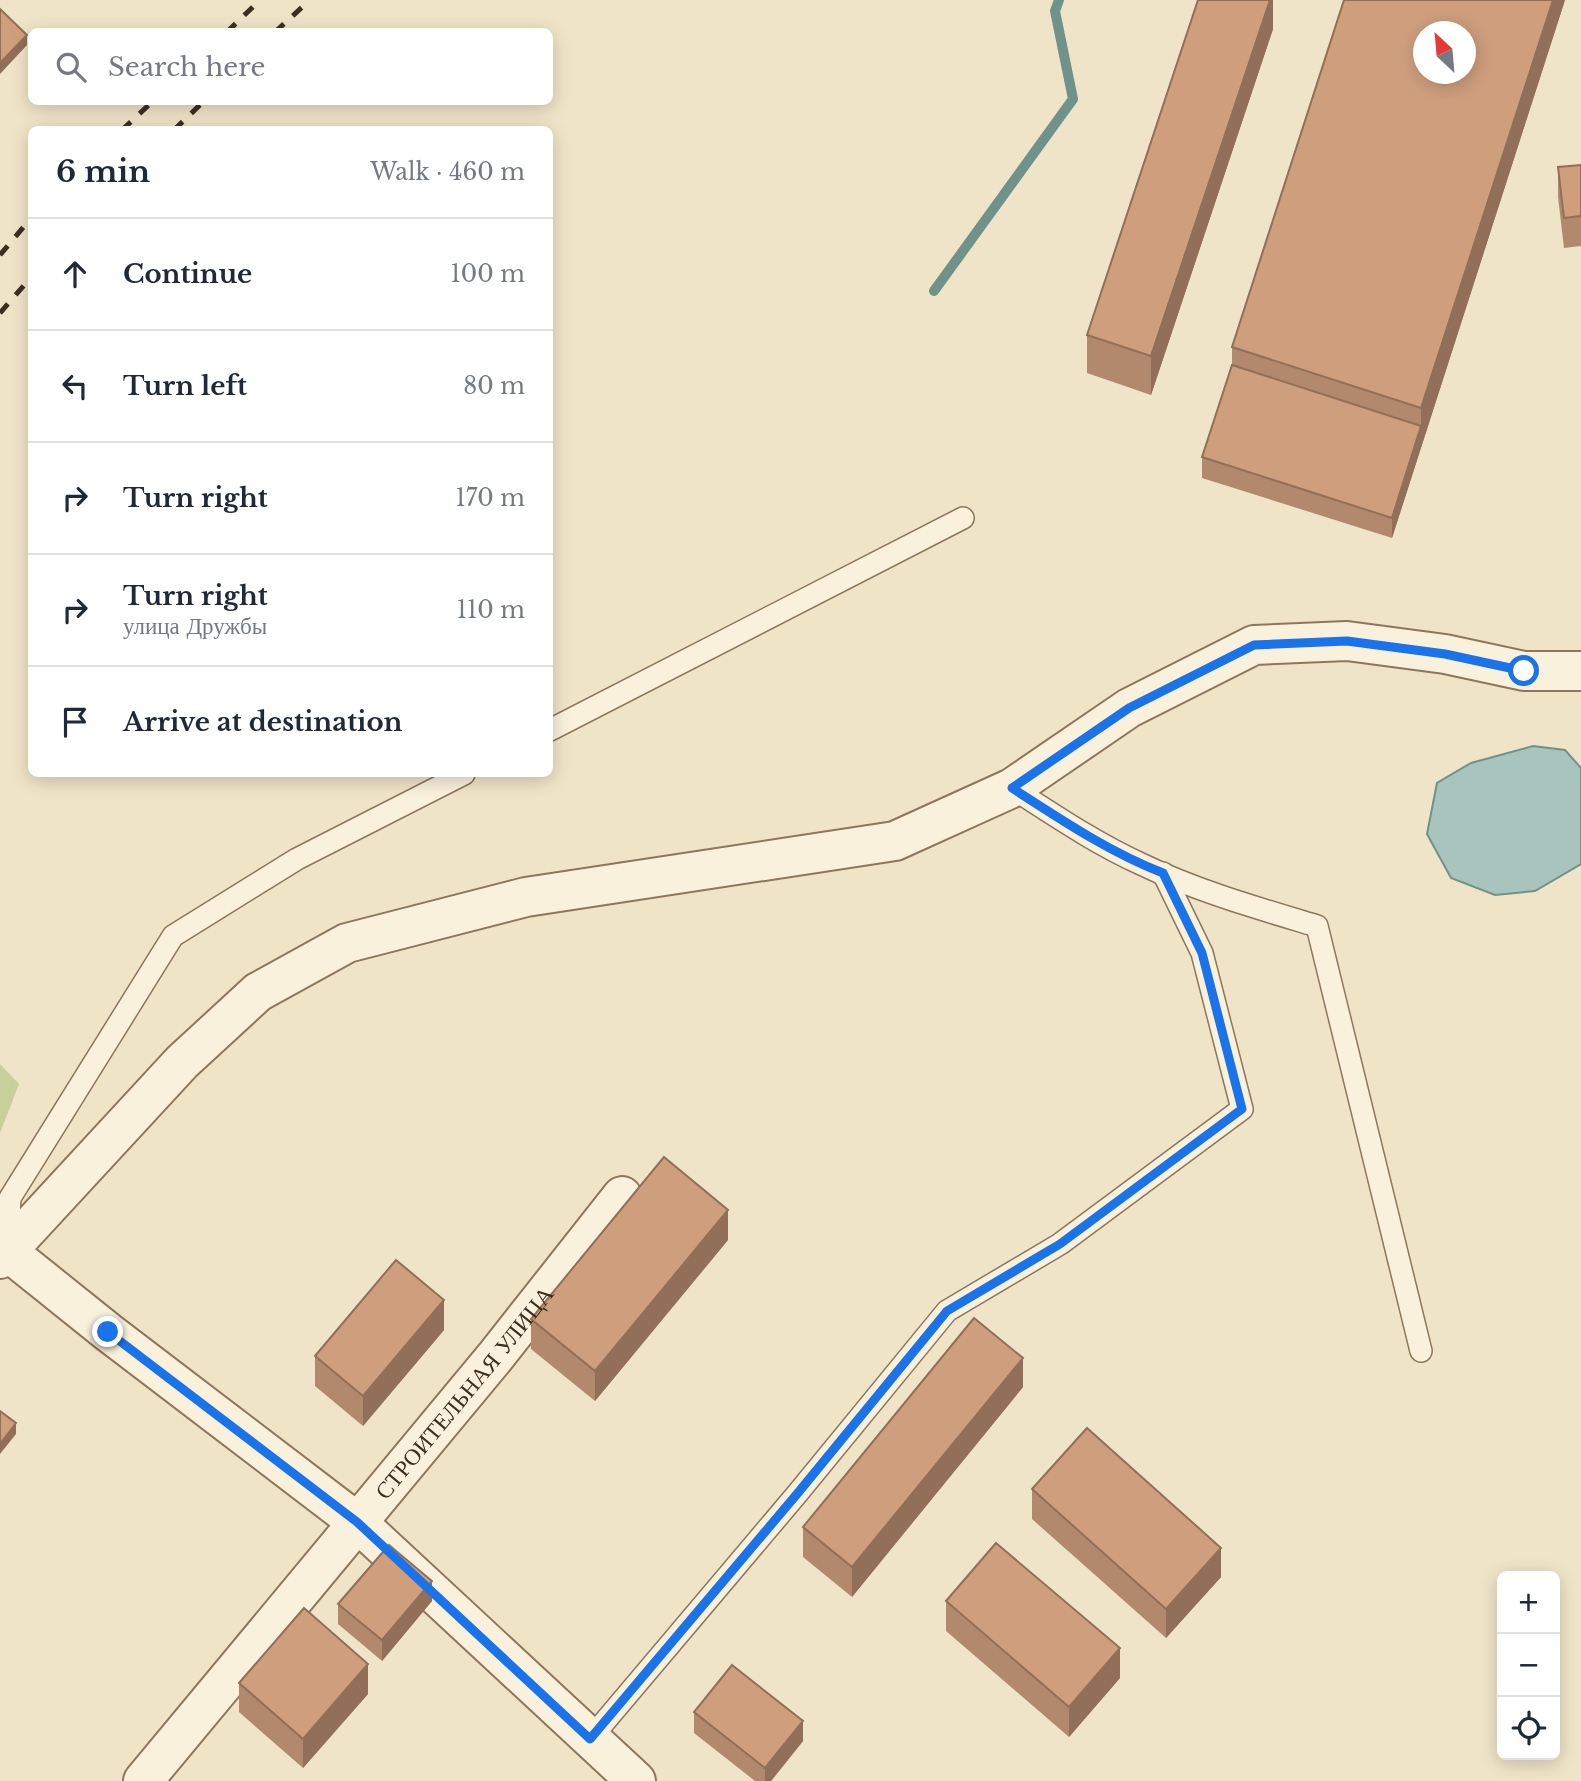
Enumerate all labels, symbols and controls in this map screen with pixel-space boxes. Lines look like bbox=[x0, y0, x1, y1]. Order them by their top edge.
north arrow bbox=[1413, 21, 1476, 84]
search box bbox=[28, 28, 553, 105]
icon: search bbox=[52, 48, 90, 86]
text: Search here bbox=[108, 51, 265, 83]
text: 6 min bbox=[56, 153, 150, 190]
text: Walk · 460 m bbox=[370, 158, 525, 186]
icon: ahead bbox=[56, 255, 94, 293]
text: Continue bbox=[123, 258, 252, 290]
text: 100 m bbox=[451, 260, 525, 288]
icon: left bbox=[56, 367, 94, 405]
text: Turn left bbox=[123, 370, 247, 402]
text: 80 m bbox=[463, 372, 525, 400]
icon: right bbox=[56, 479, 94, 517]
text: Turn right bbox=[123, 482, 268, 514]
text: 170 m bbox=[455, 484, 525, 512]
text: Turn right bbox=[123, 580, 268, 612]
icon: right bbox=[56, 591, 94, 629]
text: 110 m bbox=[457, 596, 525, 624]
text: улица Дружбы bbox=[123, 612, 267, 640]
route start bbox=[1508, 655, 1539, 686]
icon: arrive bbox=[56, 703, 94, 741]
text: Arrive at destination bbox=[123, 706, 403, 738]
street label: СТРОИТЕЛЬНАЯ УЛИЦА bbox=[369, 1280, 560, 1505]
route end bbox=[92, 1316, 123, 1347]
map controls bbox=[1497, 1571, 1560, 1760]
button: + bbox=[1497, 1571, 1560, 1634]
button: − bbox=[1497, 1634, 1560, 1697]
button: locate bbox=[1497, 1697, 1560, 1760]

